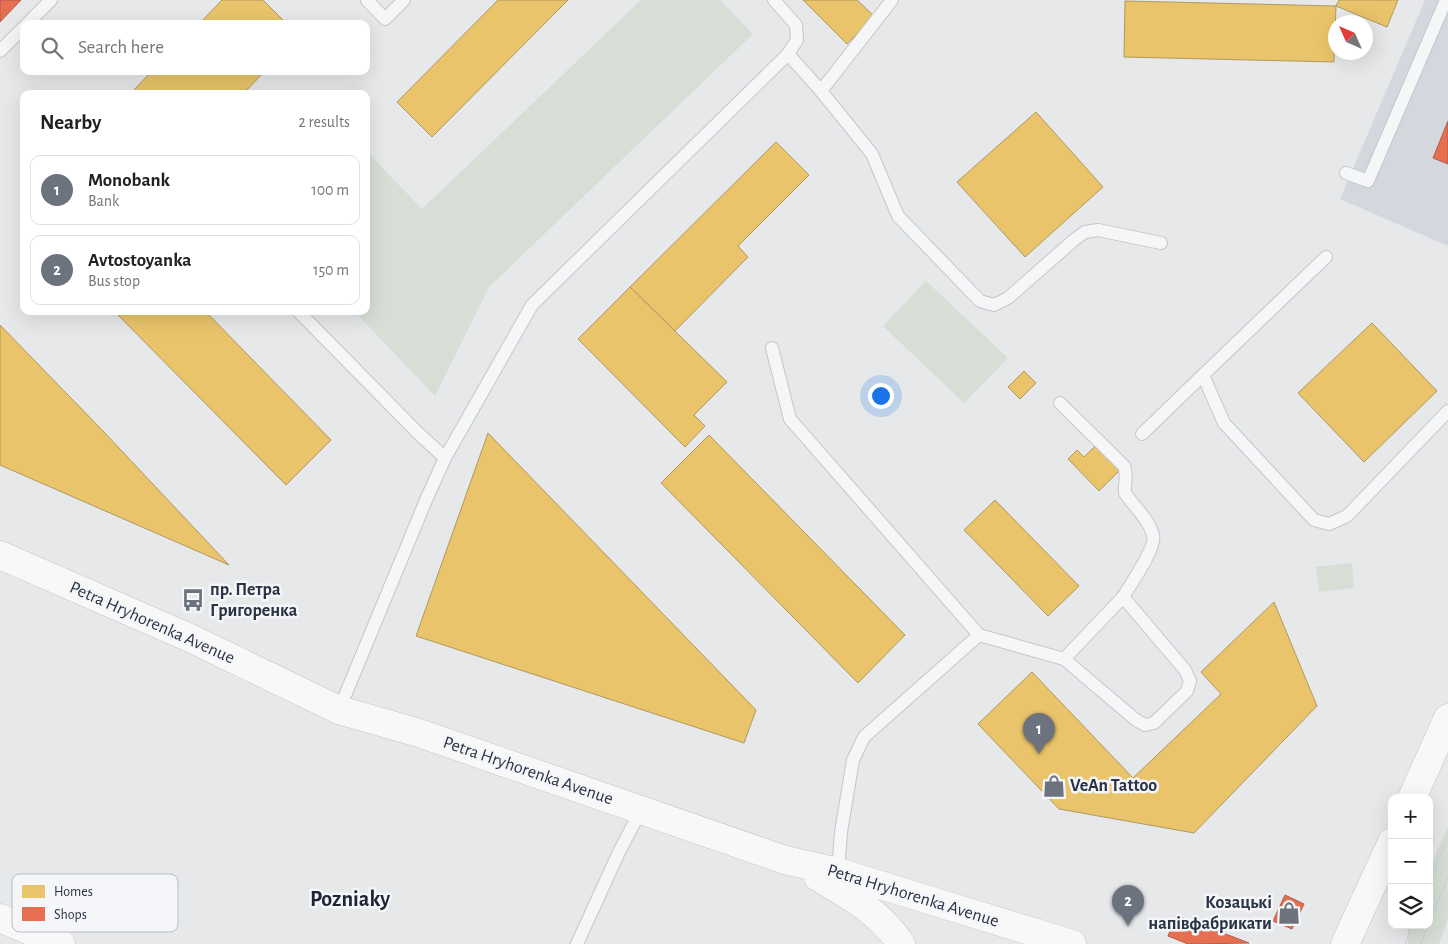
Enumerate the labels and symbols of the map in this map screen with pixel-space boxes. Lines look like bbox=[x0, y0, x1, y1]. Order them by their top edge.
north arrow bbox=[1328, 15, 1373, 60]
your location bbox=[868, 383, 894, 409]
street label: Petra Hryhorenka Avenue bbox=[67, 578, 237, 668]
place label: пр. Петра Григоренка bbox=[210, 581, 298, 620]
bus stop icon: пр. Петра Григоренка bbox=[180, 587, 206, 613]
pin: 1 bbox=[1023, 713, 1055, 754]
street label: Petra Hryhorenka Avenue bbox=[441, 733, 615, 809]
shop icon: VeAn Tattoo bbox=[1041, 773, 1067, 799]
place label: VeAn Tattoo bbox=[1070, 777, 1157, 795]
street label: Petra Hryhorenka Avenue bbox=[825, 861, 1001, 931]
legend bbox=[12, 874, 178, 932]
text: Homes bbox=[54, 885, 93, 899]
pin: 2 bbox=[1112, 885, 1144, 926]
district label: Pozniaky bbox=[310, 888, 390, 911]
place label: Козацькі напівфабрикати bbox=[1148, 894, 1272, 933]
shop icon: Козацькі напівфабрикати bbox=[1276, 900, 1302, 926]
text: Shops bbox=[54, 908, 87, 922]

